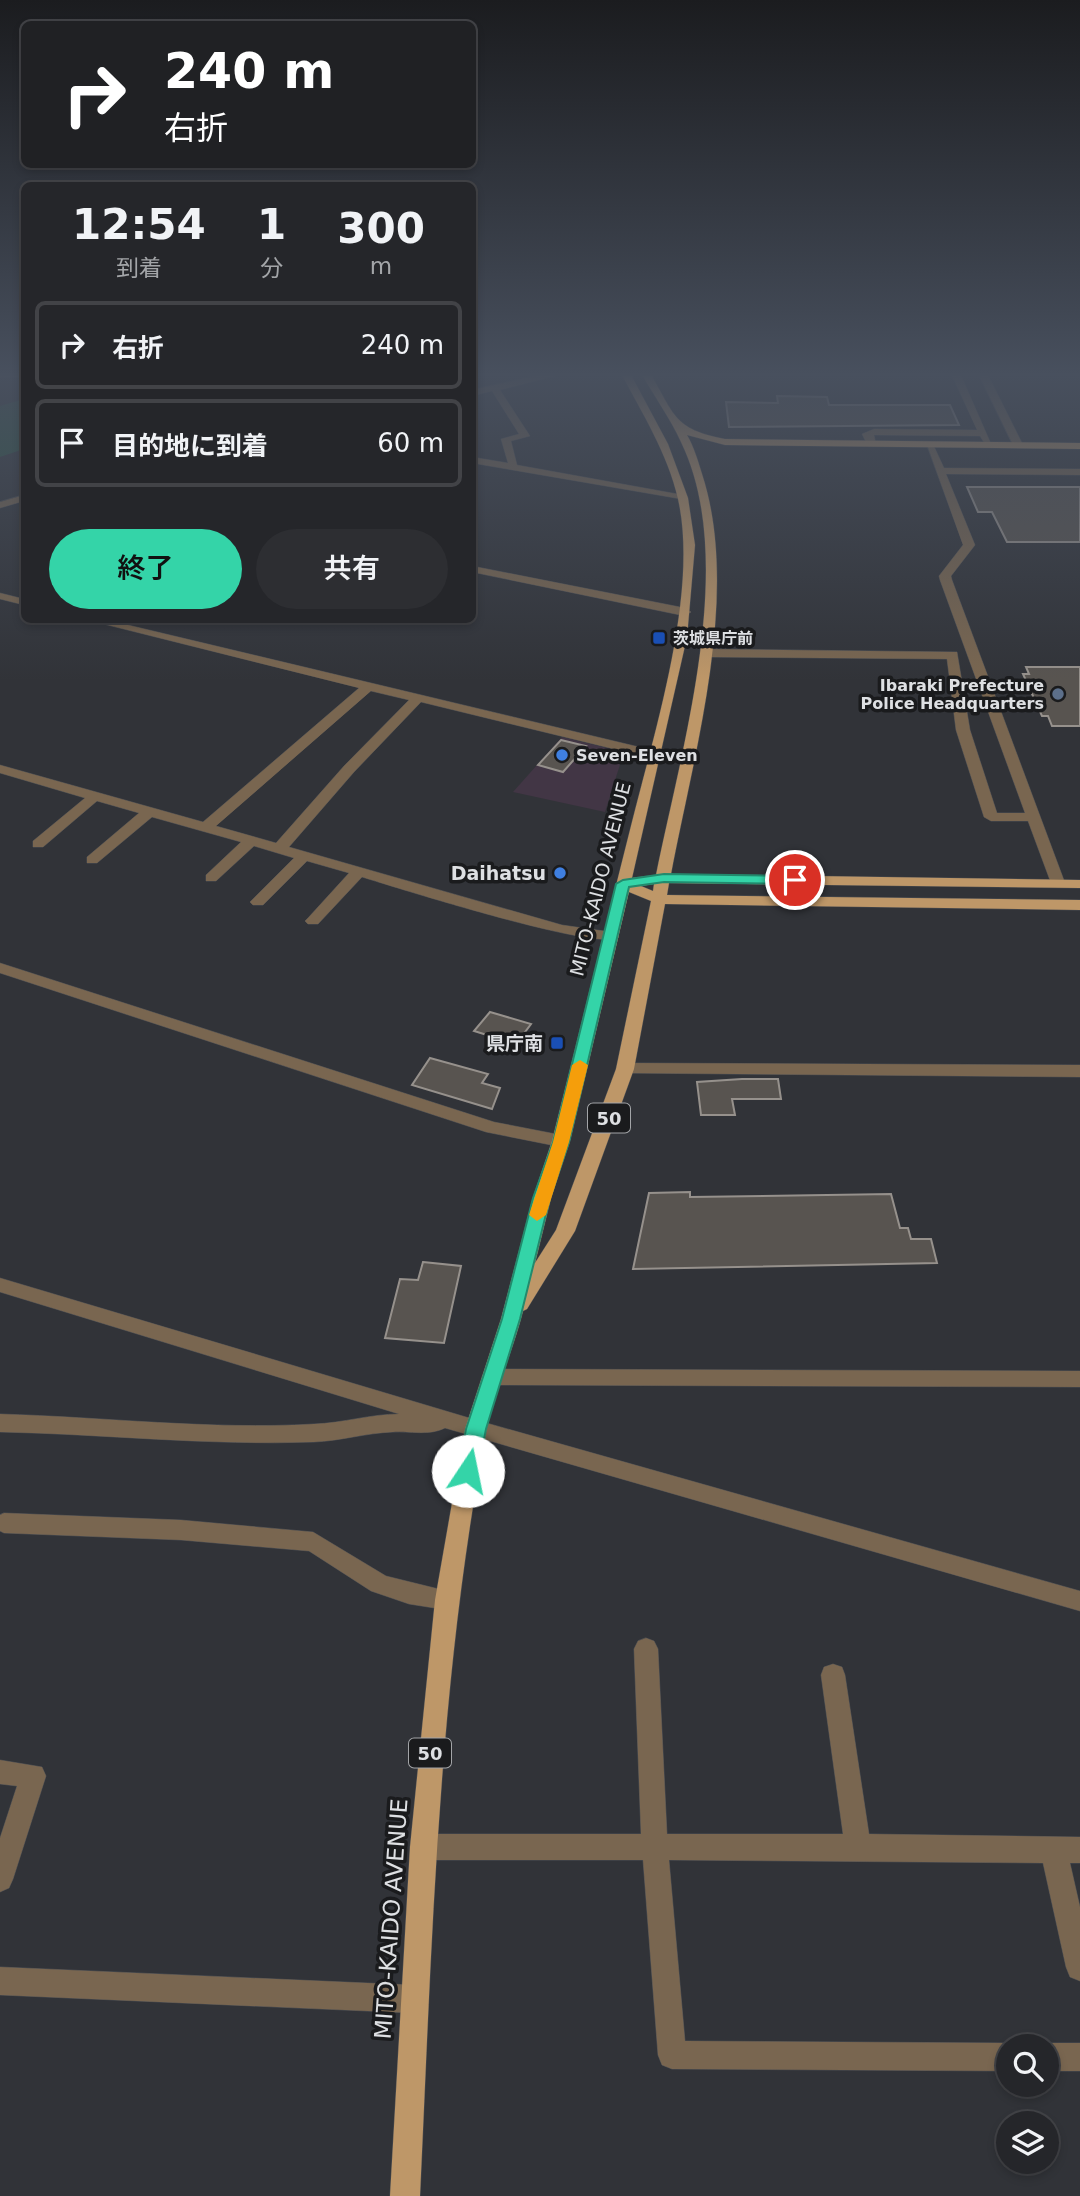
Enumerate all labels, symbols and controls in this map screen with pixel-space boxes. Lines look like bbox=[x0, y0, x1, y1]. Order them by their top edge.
text: 240 m bbox=[164, 43, 334, 100]
icon: right bbox=[49, 49, 140, 140]
text: 右折 bbox=[164, 109, 228, 147]
text: 12:54 bbox=[72, 200, 206, 249]
text: 1 bbox=[257, 200, 286, 249]
text: 300 bbox=[337, 204, 425, 253]
text: m bbox=[370, 253, 392, 279]
text: 到着 bbox=[116, 255, 162, 281]
text: 分 bbox=[260, 255, 283, 281]
icon: right bbox=[53, 326, 91, 364]
text: 240 m bbox=[361, 330, 444, 360]
text: 右折 bbox=[112, 333, 164, 363]
icon: arrive bbox=[53, 424, 91, 462]
text: 60 m bbox=[377, 428, 444, 458]
text: 目的地に到着 bbox=[112, 431, 268, 461]
button: 終了 bbox=[49, 529, 242, 609]
button: 共有 bbox=[256, 529, 448, 609]
place label: 茨城県庁前 bbox=[673, 629, 753, 648]
marker: 茨城県庁前 bbox=[651, 630, 667, 646]
place label: Ibaraki Prefecture Police Headquarters bbox=[860, 676, 1044, 713]
marker: Ibaraki Prefecture Police Headquarters bbox=[1050, 686, 1066, 702]
place label: Seven-Eleven bbox=[576, 746, 698, 765]
marker: Seven-Eleven bbox=[554, 747, 570, 763]
street label: MITO-KAIDO AVENUE bbox=[565, 780, 635, 978]
pin bbox=[765, 850, 825, 910]
icon: arrive bbox=[776, 861, 814, 899]
place label: Daihatsu bbox=[451, 862, 546, 884]
marker: Daihatsu bbox=[552, 865, 568, 881]
place label: 県庁南 bbox=[486, 1032, 543, 1054]
marker: 県庁南 bbox=[549, 1035, 565, 1051]
road number: 50 bbox=[588, 1104, 630, 1133]
position arrow bbox=[431, 1434, 505, 1508]
road number: 50 bbox=[409, 1738, 451, 1768]
street label: MITO-KAIDO AVENUE bbox=[370, 1798, 412, 2040]
map controls bbox=[996, 2034, 1059, 2174]
button: search bbox=[996, 2034, 1059, 2097]
button: layers bbox=[996, 2111, 1059, 2174]

